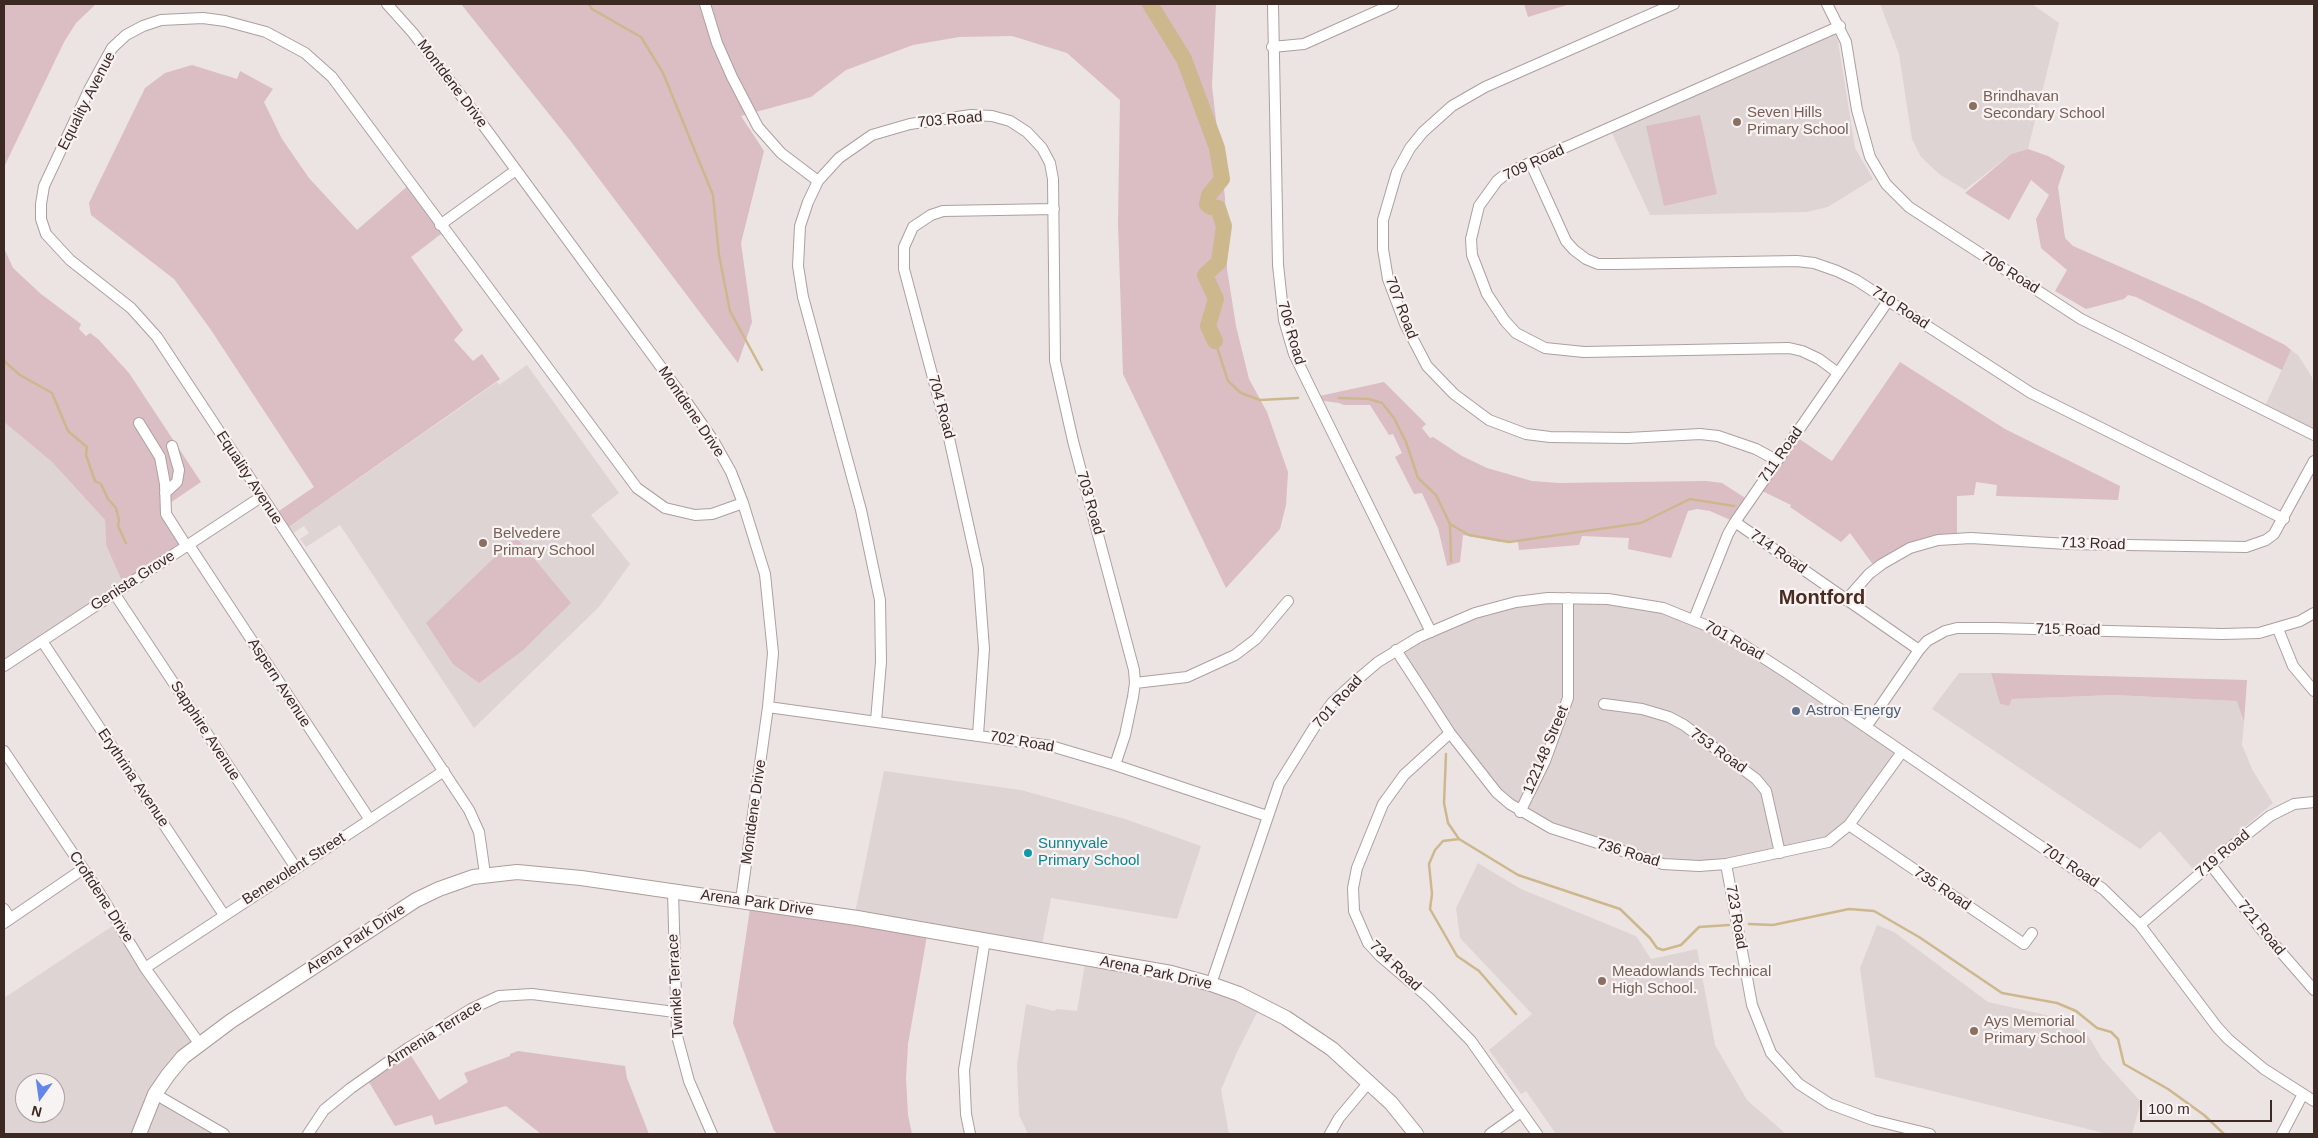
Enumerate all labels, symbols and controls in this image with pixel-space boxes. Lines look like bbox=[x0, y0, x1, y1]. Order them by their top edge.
street label: Montdene Drive bbox=[413, 36, 491, 132]
street label: Equality Avenue bbox=[54, 49, 120, 153]
place label: Brindhavan Secondary School bbox=[1983, 88, 2105, 123]
marker: Brindhavan Secondary School bbox=[1967, 100, 1979, 112]
place label: Seven Hills Primary School bbox=[1747, 104, 1849, 139]
street label: 703 Road bbox=[917, 108, 983, 132]
marker: Seven Hills Primary School bbox=[1731, 116, 1743, 128]
street label: 709 Road bbox=[1501, 141, 1567, 185]
street label: 706 Road bbox=[1978, 248, 2042, 298]
street label: 707 Road bbox=[1381, 274, 1421, 342]
street label: 710 Road bbox=[1868, 283, 1932, 333]
street label: 706 Road bbox=[1273, 299, 1309, 367]
street label: Montdene Drive bbox=[654, 363, 728, 461]
street label: 704 Road bbox=[924, 373, 958, 441]
street label: 711 Road bbox=[1755, 424, 1807, 486]
street label: Equality Avenue bbox=[212, 428, 286, 528]
street label: 703 Road bbox=[1072, 469, 1108, 537]
place label: Belvedere Primary School bbox=[493, 525, 595, 560]
street label: 714 Road bbox=[1746, 526, 1810, 578]
street label: 713 Road bbox=[2060, 534, 2126, 554]
marker: Belvedere Primary School bbox=[477, 537, 489, 549]
street label: Genista Grove bbox=[88, 547, 178, 615]
district label: Montford bbox=[1779, 586, 1865, 610]
street label: 701 Road bbox=[1701, 617, 1767, 665]
street label: 715 Road bbox=[2035, 620, 2101, 640]
street label: Aspern Avenue bbox=[244, 635, 314, 731]
street label: 701 Road bbox=[1310, 672, 1366, 732]
street label: Sapphire Avenue bbox=[166, 678, 244, 784]
place label: Astron Energy bbox=[1806, 702, 1901, 720]
street label: 122148 Street bbox=[1519, 703, 1573, 797]
marker: Astron Energy bbox=[1790, 705, 1802, 717]
street label: Erythrina Avenue bbox=[93, 725, 173, 831]
street label: 753 Road bbox=[1686, 725, 1750, 777]
street label: 702 Road bbox=[988, 727, 1056, 757]
street label: Montdene Drive bbox=[738, 758, 770, 866]
street label: 719 Road bbox=[2192, 826, 2254, 882]
street label: Benevolent Street bbox=[239, 829, 349, 909]
place label: Sunnyvale Primary School bbox=[1038, 835, 1140, 870]
street label: 736 Road bbox=[1594, 835, 1662, 871]
street label: 701 Road bbox=[2038, 840, 2102, 892]
marker: Sunnyvale Primary School bbox=[1022, 847, 1034, 859]
street label: Croftdene Drive bbox=[65, 848, 137, 946]
street label: 735 Road bbox=[1910, 863, 1974, 915]
street label: 723 Road bbox=[1721, 883, 1751, 951]
street label: Arena Park Drive bbox=[699, 886, 815, 920]
street label: 721 Road bbox=[2234, 897, 2288, 959]
street label: Arena Park Drive bbox=[303, 900, 409, 978]
street label: Twinkle Terrace bbox=[664, 933, 688, 1039]
street label: 734 Road bbox=[1365, 937, 1425, 995]
street label: Arena Park Drive bbox=[1098, 952, 1214, 994]
place label: Meadowlands Technical High School. bbox=[1612, 963, 1771, 998]
marker: Meadowlands Technical High School. bbox=[1596, 975, 1608, 987]
street label: Armenia Terrace bbox=[383, 997, 485, 1071]
place label: Ays Memorial Primary School bbox=[1984, 1013, 2086, 1048]
marker: Ays Memorial Primary School bbox=[1968, 1025, 1980, 1037]
north arrow bbox=[15, 1073, 65, 1123]
scale bar bbox=[2143, 1090, 2276, 1122]
text: 100 m bbox=[2148, 1100, 2190, 1117]
text: N bbox=[30, 1103, 43, 1121]

